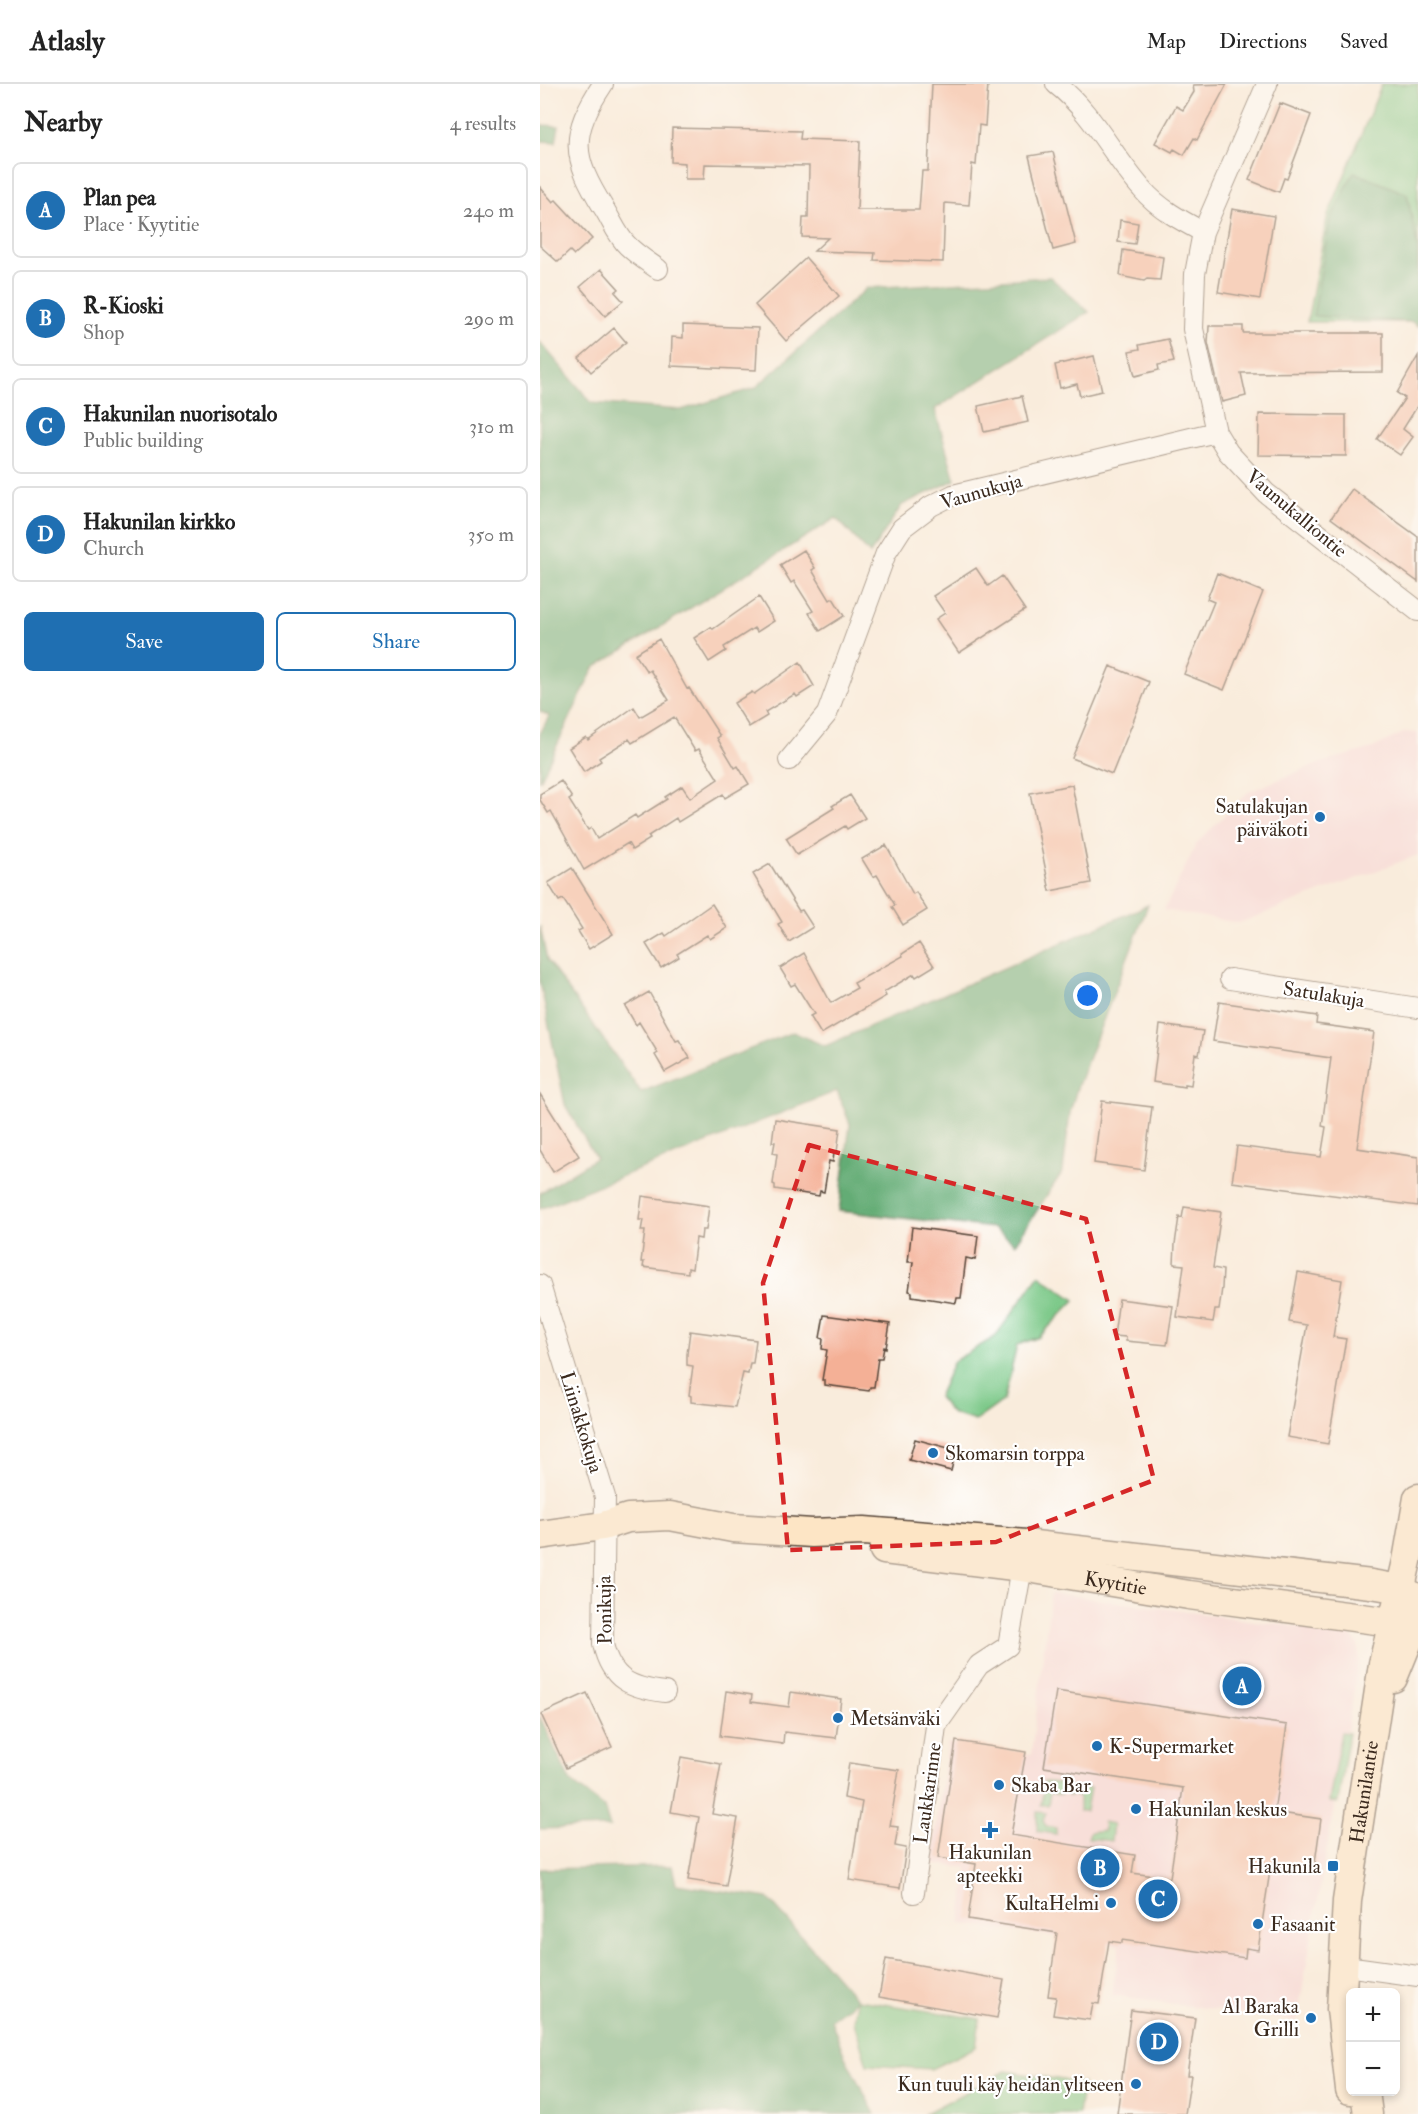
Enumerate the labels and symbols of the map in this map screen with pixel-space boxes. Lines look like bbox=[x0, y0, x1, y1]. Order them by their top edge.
street label: Vaunukalliontie bbox=[1241, 464, 1352, 563]
street label: Vaunukuja bbox=[937, 468, 1026, 515]
place label: Satulakujan päiväkoti bbox=[1216, 794, 1308, 843]
marker: Satulakujan päiväkoti bbox=[1313, 810, 1327, 824]
street label: Satulakuja bbox=[1281, 976, 1367, 1013]
your location bbox=[1073, 981, 1102, 1010]
street label: Liinakkokuja bbox=[554, 1369, 609, 1477]
place label: Skomarsin torppa bbox=[945, 1441, 1086, 1467]
marker: Skomarsin torppa bbox=[926, 1446, 940, 1460]
street label: Kyytitie bbox=[1083, 1566, 1149, 1601]
street label: Ponikuja bbox=[591, 1574, 618, 1645]
pin: A bbox=[1222, 1664, 1262, 1708]
place label: Metsänväki bbox=[850, 1706, 941, 1731]
marker: Metsänväki bbox=[831, 1711, 845, 1725]
place label: K-Supermarket bbox=[1109, 1734, 1234, 1760]
marker: K-Supermarket bbox=[1090, 1739, 1104, 1753]
street label: Hakunilantie bbox=[1344, 1739, 1384, 1845]
street label: Laukkarinne bbox=[908, 1741, 947, 1845]
place label: Skaba Bar bbox=[1011, 1773, 1091, 1798]
marker: Skaba Bar bbox=[992, 1778, 1006, 1792]
place label: Hakunilan keskus bbox=[1148, 1797, 1287, 1822]
marker: Hakunilan keskus bbox=[1129, 1802, 1143, 1816]
marker: Hakunilan apteekki bbox=[983, 1823, 997, 1837]
place label: Hakunilan apteekki bbox=[948, 1840, 1032, 1889]
pin: B bbox=[1080, 1846, 1120, 1890]
place label: Hakunila bbox=[1248, 1854, 1322, 1879]
marker: Hakunila bbox=[1326, 1859, 1340, 1873]
pin: C bbox=[1138, 1876, 1178, 1922]
place label: KultaHelmi bbox=[1005, 1891, 1099, 1916]
marker: KultaHelmi bbox=[1104, 1896, 1118, 1910]
place label: Fasaanit bbox=[1270, 1912, 1336, 1937]
marker: Fasaanit bbox=[1251, 1917, 1265, 1931]
place label: Al Baraka Grilli bbox=[1221, 1994, 1300, 2042]
marker: Al Baraka Grilli bbox=[1304, 2011, 1318, 2025]
pin: D bbox=[1140, 2020, 1178, 2064]
place label: Kun tuuli käy heidän ylitseen bbox=[897, 2072, 1124, 2097]
marker: Kun tuuli käy heidän ylitseen bbox=[1129, 2077, 1143, 2091]

